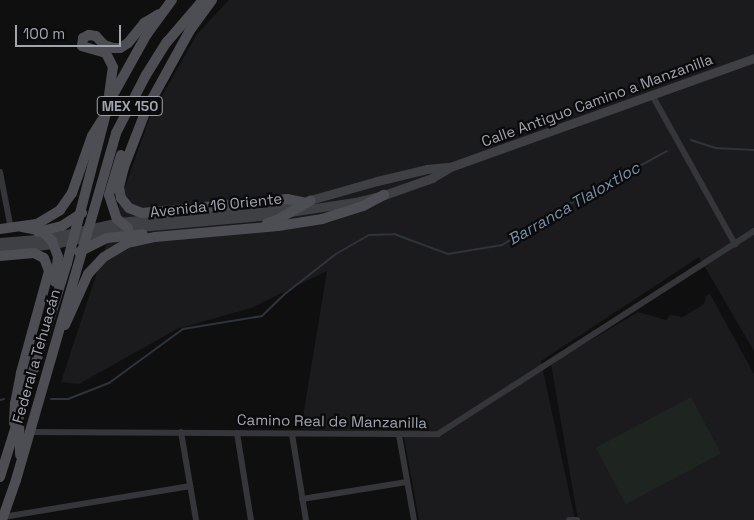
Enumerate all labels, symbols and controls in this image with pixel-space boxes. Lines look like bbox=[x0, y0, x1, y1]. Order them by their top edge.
scale bar bbox=[18, 15, 124, 47]
text: 100 m bbox=[23, 24, 65, 43]
street label: Calle Antiguo Camino a Manzanilla bbox=[479, 50, 715, 150]
road number: MEX 150 bbox=[96, 94, 164, 118]
water label: Barranca Tlaloxtloc bbox=[504, 158, 644, 250]
street label: Avenida 16 Oriente bbox=[149, 189, 283, 221]
street label: Federal a Tehuacán bbox=[8, 287, 64, 425]
street label: Camino Real de Manzanilla bbox=[237, 410, 427, 432]

